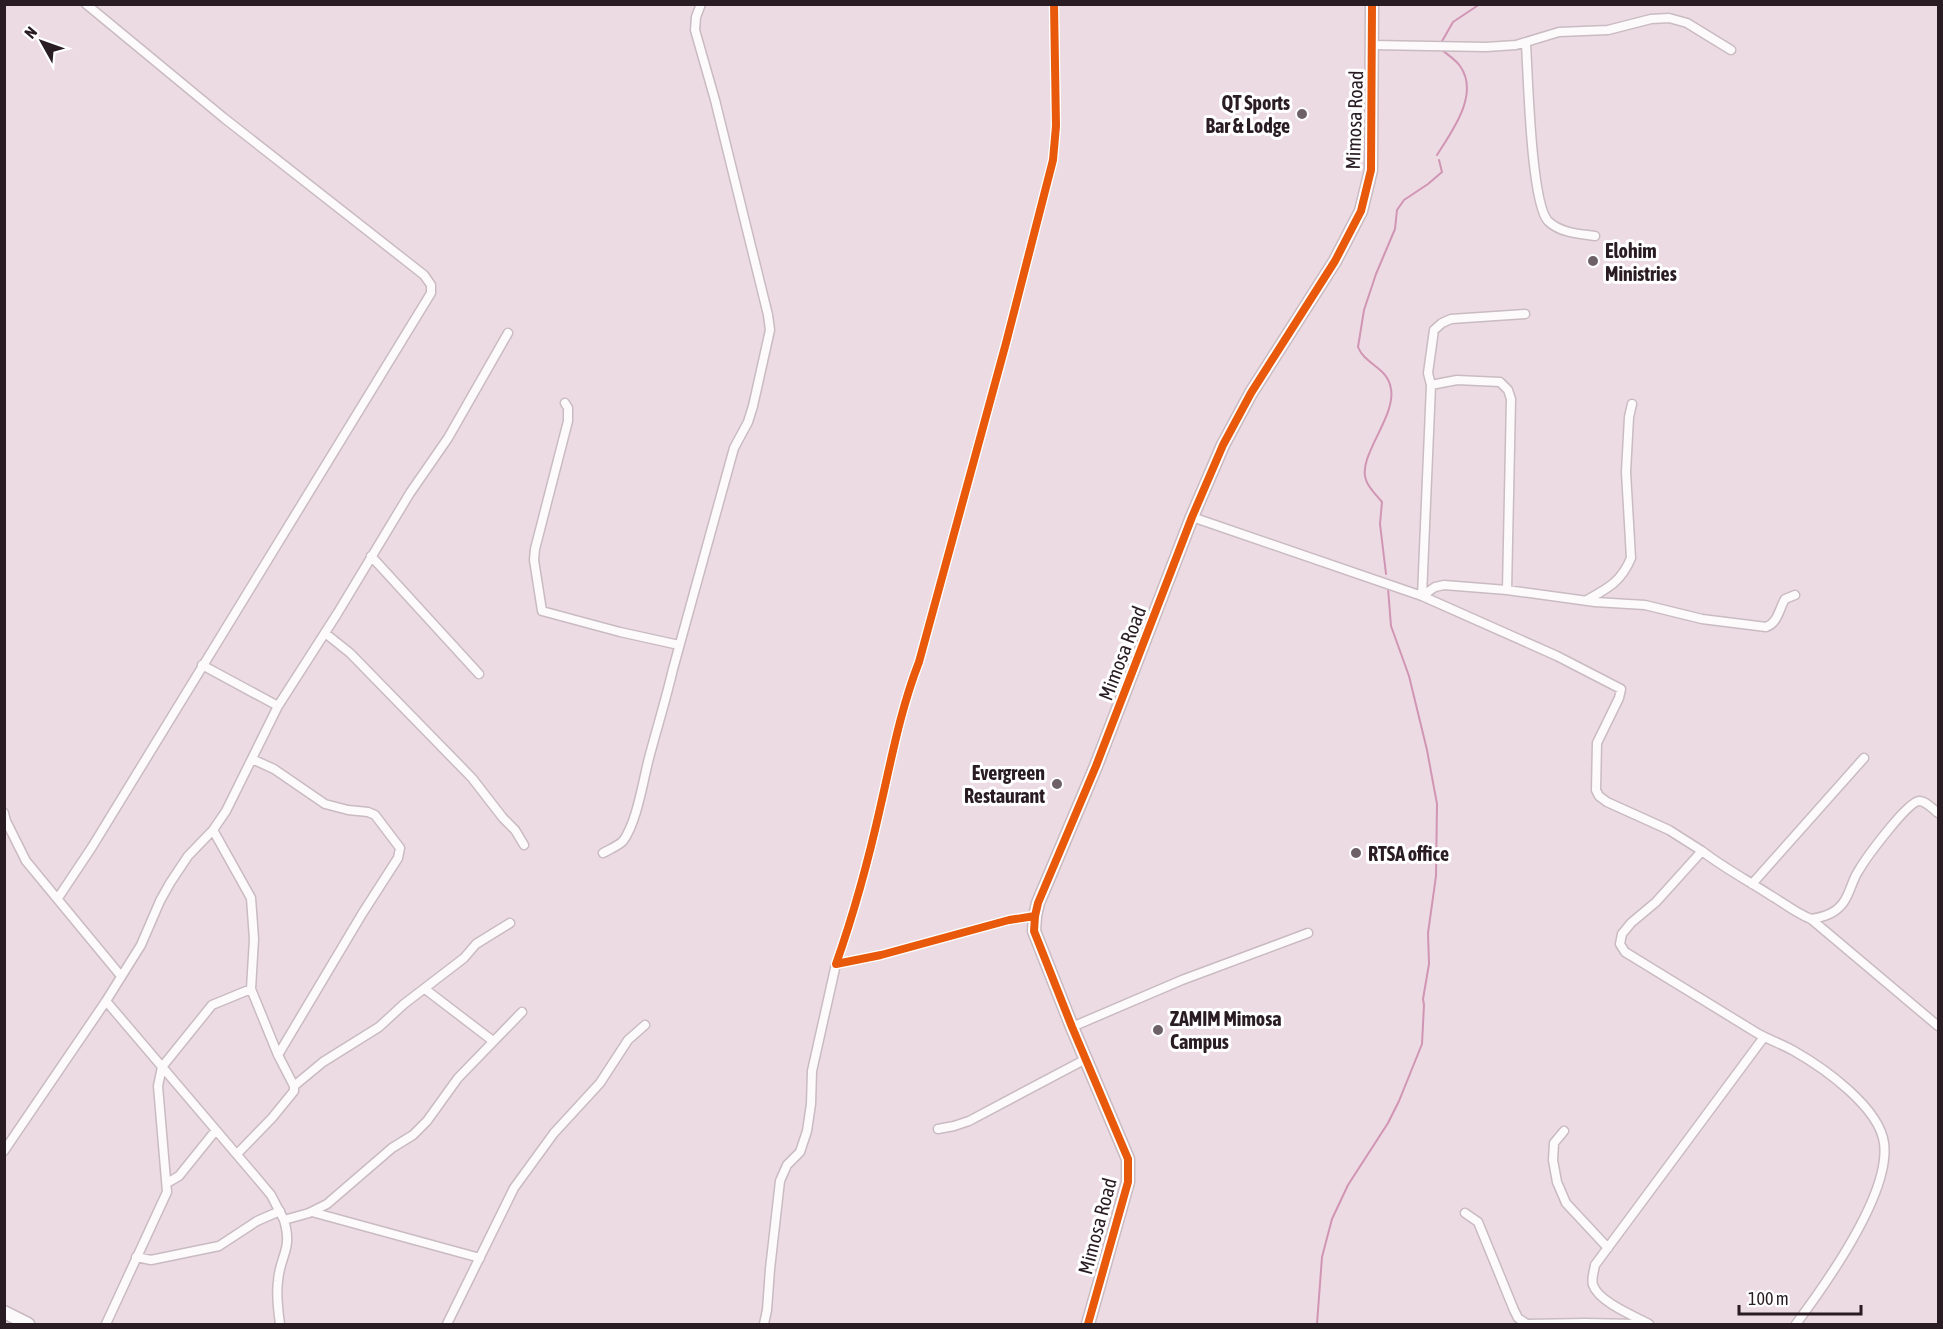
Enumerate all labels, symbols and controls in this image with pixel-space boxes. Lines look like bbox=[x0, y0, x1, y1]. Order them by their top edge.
north arrow bbox=[12, 12, 72, 72]
text: N bbox=[21, 23, 40, 42]
street label: Mimosa Road bbox=[1341, 70, 1367, 170]
place label: QT Sports Bar & Lodge bbox=[1206, 91, 1290, 137]
marker: QT Sports Bar & Lodge bbox=[1295, 107, 1309, 121]
place label: Elohim Ministries bbox=[1605, 239, 1677, 285]
marker: Elohim Ministries bbox=[1586, 254, 1600, 268]
street label: Mimosa Road bbox=[1094, 603, 1150, 703]
place label: Evergreen Restaurant bbox=[964, 761, 1045, 807]
marker: Evergreen Restaurant bbox=[1050, 777, 1064, 791]
place label: RTSA office bbox=[1368, 842, 1449, 865]
marker: RTSA office bbox=[1349, 846, 1363, 860]
place label: ZAMIM Mimosa Campus bbox=[1170, 1007, 1282, 1053]
marker: ZAMIM Mimosa Campus bbox=[1151, 1023, 1165, 1037]
street label: Mimosa Road bbox=[1073, 1175, 1121, 1277]
scale bar bbox=[1739, 1278, 1860, 1316]
text: 100 m bbox=[1748, 1288, 1789, 1309]

